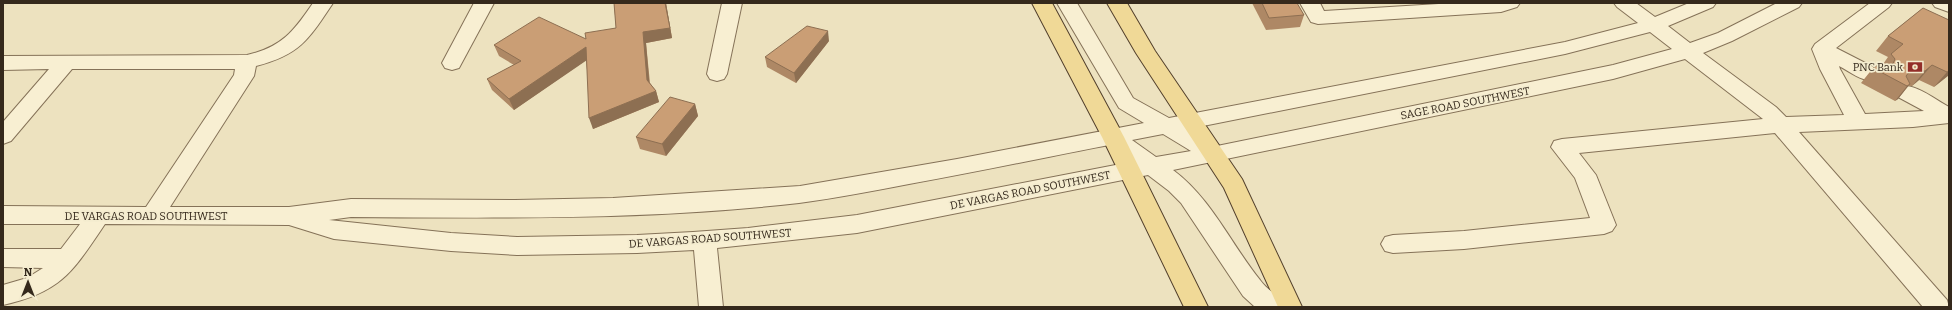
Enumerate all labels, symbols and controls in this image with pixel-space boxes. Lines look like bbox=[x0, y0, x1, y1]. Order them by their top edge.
bank icon: PNC Bank bbox=[1906, 58, 1924, 76]
place label: PNC Bank bbox=[1853, 61, 1904, 74]
street label: SAGE ROAD SOUTHWEST bbox=[1399, 84, 1531, 122]
street label: DE VARGAS ROAD SOUTHWEST bbox=[949, 168, 1112, 212]
street label: DE VARGAS ROAD SOUTHWEST bbox=[64, 210, 228, 223]
street label: DE VARGAS ROAD SOUTHWEST bbox=[628, 226, 792, 251]
north arrow bbox=[8, 262, 48, 302]
text: N bbox=[24, 266, 33, 279]

